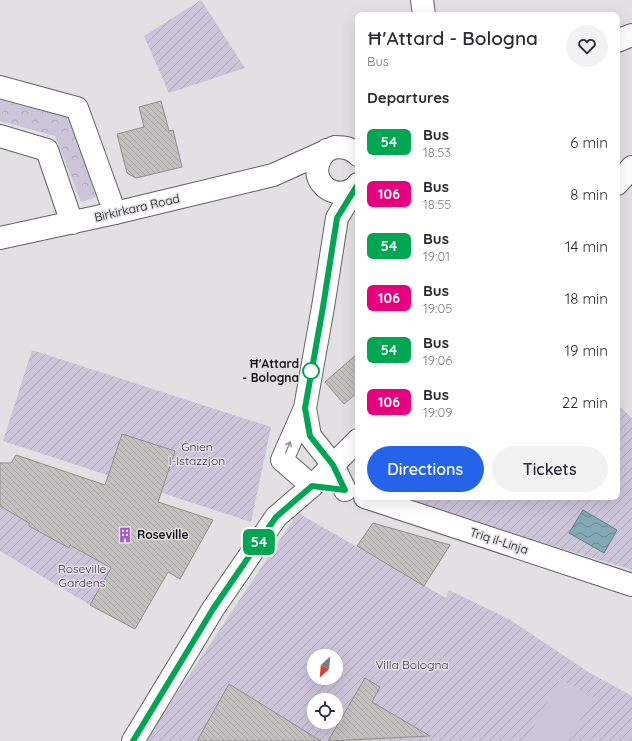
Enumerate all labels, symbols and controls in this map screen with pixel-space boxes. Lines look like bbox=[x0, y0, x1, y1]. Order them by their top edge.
button: heart bbox=[566, 25, 608, 67]
text: Ħ'Attard - Bologna bbox=[367, 26, 538, 50]
text: Bus bbox=[367, 53, 389, 69]
text: Departures bbox=[367, 88, 449, 107]
text: Bus bbox=[423, 125, 449, 144]
text: 54 bbox=[381, 133, 397, 151]
text: 6 min bbox=[570, 133, 608, 152]
text: 18:53 bbox=[423, 144, 451, 160]
text: Bus bbox=[423, 177, 449, 196]
text: 106 bbox=[378, 185, 400, 203]
text: 8 min bbox=[570, 185, 608, 204]
street label: Birkirkara Road bbox=[93, 190, 181, 225]
text: 18:55 bbox=[423, 196, 451, 212]
text: Bus bbox=[423, 229, 449, 248]
text: 54 bbox=[381, 237, 397, 255]
text: 14 min bbox=[565, 237, 608, 256]
text: 19:01 bbox=[423, 248, 450, 264]
text: Bus bbox=[423, 281, 449, 300]
text: 106 bbox=[378, 289, 400, 307]
text: 18 min bbox=[565, 289, 608, 308]
text: 19:05 bbox=[423, 300, 452, 316]
text: Bus bbox=[423, 333, 449, 352]
text: 54 bbox=[381, 341, 397, 359]
text: 19 min bbox=[564, 341, 608, 360]
text: 19:06 bbox=[423, 352, 452, 368]
place label: Ħ'Attard - Bologna bbox=[243, 356, 299, 385]
marker: Ħ'Attard - Bologna bbox=[302, 362, 320, 380]
text: Bus bbox=[423, 385, 449, 404]
text: 106 bbox=[378, 393, 400, 411]
text: 22 min bbox=[562, 393, 608, 412]
text: 19:09 bbox=[423, 404, 452, 420]
park label: Ġnien l-Istazzjon bbox=[169, 439, 225, 468]
one-way arrow bbox=[285, 442, 292, 454]
button: Directions bbox=[367, 446, 484, 492]
button: Tickets bbox=[492, 446, 608, 492]
street label: Triq il-Linja bbox=[468, 524, 530, 557]
building icon: Roseville bbox=[116, 526, 134, 544]
place label: Roseville bbox=[137, 527, 189, 542]
line badge: 54 bbox=[241, 529, 277, 555]
text: 54 bbox=[251, 533, 267, 551]
park label: Roseville Gardens bbox=[58, 561, 107, 590]
north arrow bbox=[307, 649, 343, 685]
map controls bbox=[307, 649, 343, 729]
park label: Villa Bologna bbox=[375, 657, 449, 672]
button: locate bbox=[307, 693, 343, 729]

